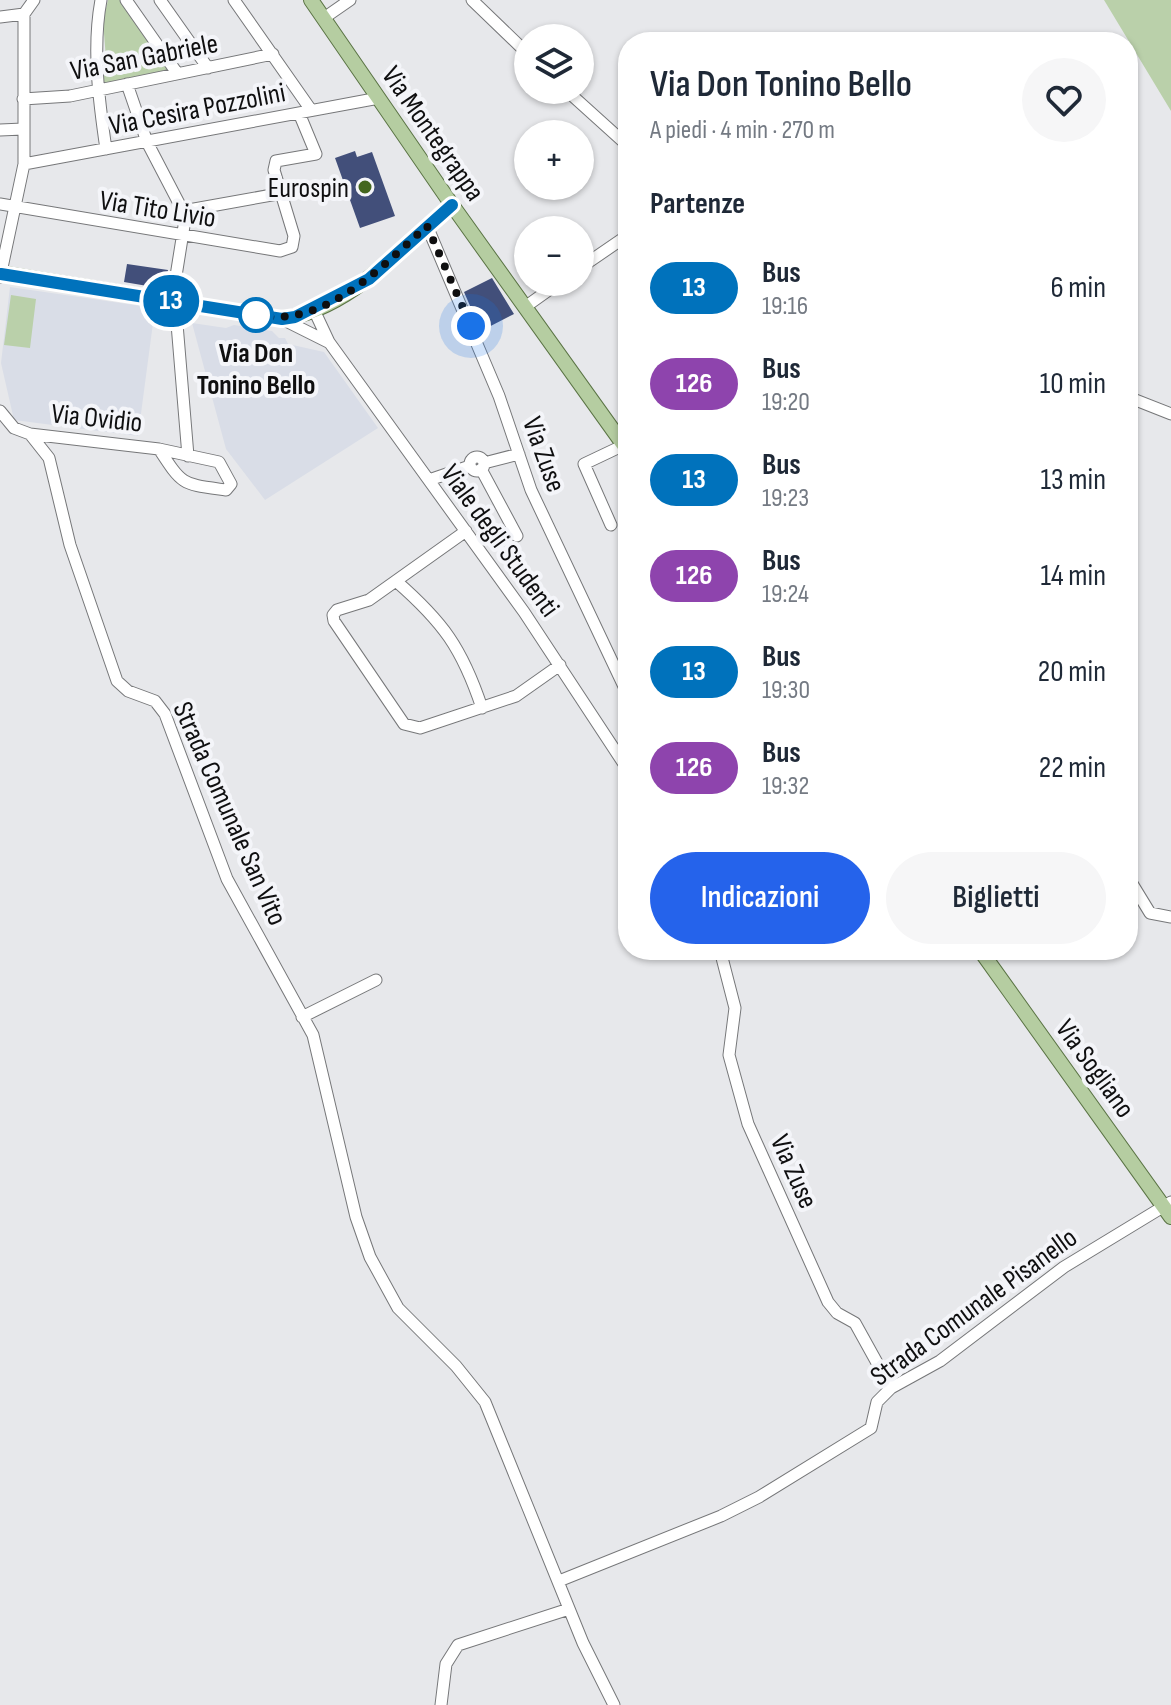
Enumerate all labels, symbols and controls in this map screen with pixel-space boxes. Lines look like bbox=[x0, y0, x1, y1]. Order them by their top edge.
map controls bbox=[514, 24, 594, 296]
button: layers bbox=[514, 24, 594, 104]
street label: Via San Gabriele bbox=[68, 27, 221, 88]
button: heart bbox=[1022, 58, 1106, 142]
street label: Via Montegrappa bbox=[374, 60, 491, 207]
text: Via Don Tonino Bello bbox=[650, 62, 912, 107]
street label: Via Cesira Pozzolini bbox=[107, 76, 288, 143]
text: A piedi · 4 min · 270 m bbox=[650, 115, 835, 146]
button: + bbox=[514, 120, 594, 200]
place label: Eurospin bbox=[268, 172, 349, 205]
marker: Eurospin bbox=[356, 178, 374, 196]
street label: Via Tito Livio bbox=[97, 184, 218, 235]
text: Partenze bbox=[650, 186, 745, 222]
button: − bbox=[514, 216, 594, 296]
text: Bus bbox=[762, 255, 801, 291]
text: 6 min bbox=[1050, 270, 1106, 306]
text: 13 bbox=[682, 271, 706, 304]
line badge: 13 bbox=[135, 275, 207, 327]
text: 13 bbox=[159, 284, 183, 317]
text: 19:16 bbox=[762, 291, 808, 322]
marker: Via Don Tonino Bello bbox=[239, 298, 273, 332]
your location bbox=[451, 306, 491, 346]
place label: Via Don Tonino Bello bbox=[197, 337, 315, 402]
text: Bus bbox=[762, 351, 801, 387]
text: 10 min bbox=[1040, 366, 1106, 402]
text: 126 bbox=[676, 367, 712, 400]
text: 19:20 bbox=[762, 387, 810, 418]
street label: Via Ovidio bbox=[50, 397, 144, 440]
street label: Via Zuse bbox=[515, 413, 572, 496]
text: Bus bbox=[762, 447, 801, 483]
street label: Viale degli Studenti bbox=[433, 458, 566, 623]
text: 13 min bbox=[1040, 462, 1106, 498]
text: 13 bbox=[682, 463, 706, 496]
text: 19:23 bbox=[762, 483, 809, 514]
text: Bus bbox=[762, 543, 801, 579]
text: 14 min bbox=[1041, 558, 1106, 594]
text: 126 bbox=[676, 559, 712, 592]
text: 19:24 bbox=[762, 579, 809, 610]
text: Bus bbox=[762, 639, 801, 675]
text: 20 min bbox=[1038, 654, 1106, 690]
text: 13 bbox=[682, 655, 706, 688]
text: 19:30 bbox=[762, 675, 810, 706]
street label: Strada Comunale San Vito bbox=[166, 697, 294, 930]
text: Bus bbox=[762, 735, 801, 771]
text: 22 min bbox=[1039, 750, 1106, 786]
text: 126 bbox=[676, 751, 712, 784]
text: 19:32 bbox=[762, 771, 809, 802]
button: Indicazioni bbox=[650, 852, 870, 944]
button: Biglietti bbox=[886, 852, 1106, 944]
street label: Via Sogliano bbox=[1048, 1013, 1141, 1124]
street label: Via Zuse bbox=[763, 1130, 824, 1214]
street label: Strada Comunale Pisanello bbox=[864, 1221, 1084, 1393]

